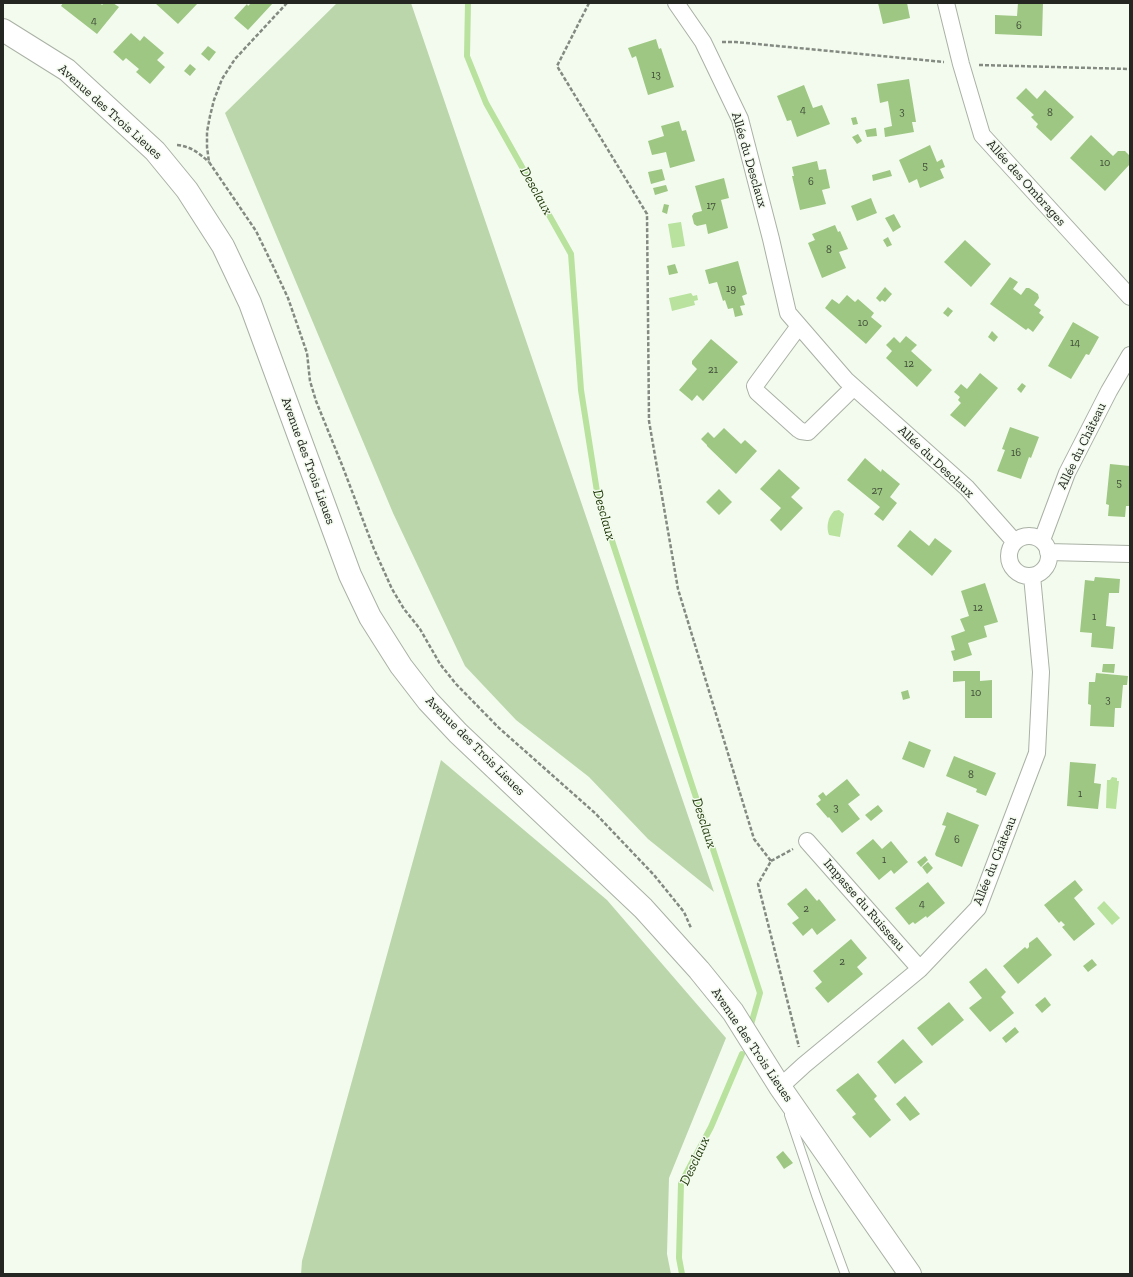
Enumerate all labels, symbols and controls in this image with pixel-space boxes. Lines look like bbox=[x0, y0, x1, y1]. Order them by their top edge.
house number: 4 bbox=[91, 14, 97, 28]
house number: 6 bbox=[1016, 19, 1022, 33]
street label: Avenue des Trois Lieues bbox=[55, 61, 165, 163]
house number: 13 bbox=[651, 68, 661, 82]
house number: 4 bbox=[800, 103, 806, 117]
house number: 3 bbox=[899, 105, 905, 119]
house number: 8 bbox=[1047, 106, 1053, 120]
street label: Allée du Desclaux bbox=[728, 110, 770, 210]
street label: Allée des Ombrages bbox=[983, 137, 1069, 229]
house number: 10 bbox=[1100, 156, 1110, 170]
house number: 5 bbox=[922, 159, 928, 173]
water label: Desclaux bbox=[516, 164, 556, 218]
house number: 6 bbox=[808, 175, 814, 189]
house number: 17 bbox=[706, 199, 716, 213]
house number: 8 bbox=[826, 243, 832, 257]
house number: 19 bbox=[726, 282, 736, 296]
house number: 10 bbox=[858, 316, 868, 330]
house number: 14 bbox=[1070, 336, 1080, 350]
house number: 12 bbox=[904, 357, 914, 371]
house number: 21 bbox=[708, 363, 718, 377]
street label: Avenue des Trois Lieues bbox=[278, 395, 338, 527]
street label: Allée du Château bbox=[1054, 400, 1110, 492]
street label: Allée du Desclaux bbox=[895, 423, 977, 501]
house number: 16 bbox=[1011, 446, 1021, 460]
house number: 5 bbox=[1116, 476, 1122, 490]
house number: 27 bbox=[872, 484, 882, 498]
water label: Desclaux bbox=[589, 488, 619, 542]
house number: 12 bbox=[973, 601, 983, 615]
house number: 1 bbox=[1092, 610, 1096, 624]
house number: 10 bbox=[971, 686, 981, 700]
street label: Avenue des Trois Lieues bbox=[422, 693, 528, 799]
house number: 3 bbox=[1105, 693, 1111, 707]
house number: 8 bbox=[968, 768, 974, 782]
house number: 1 bbox=[1078, 787, 1082, 801]
water label: Desclaux bbox=[688, 796, 720, 850]
house number: 3 bbox=[833, 801, 839, 815]
street label: Allée du Château bbox=[970, 814, 1020, 908]
house number: 6 bbox=[954, 833, 960, 847]
house number: 1 bbox=[882, 853, 886, 867]
street label: Impasse du Ruisseau bbox=[820, 856, 908, 954]
house number: 4 bbox=[919, 897, 925, 911]
house number: 2 bbox=[803, 902, 809, 916]
house number: 2 bbox=[839, 955, 845, 969]
street label: Avenue des Trois Lieues bbox=[708, 985, 796, 1105]
water label: Desclaux bbox=[676, 1134, 714, 1188]

